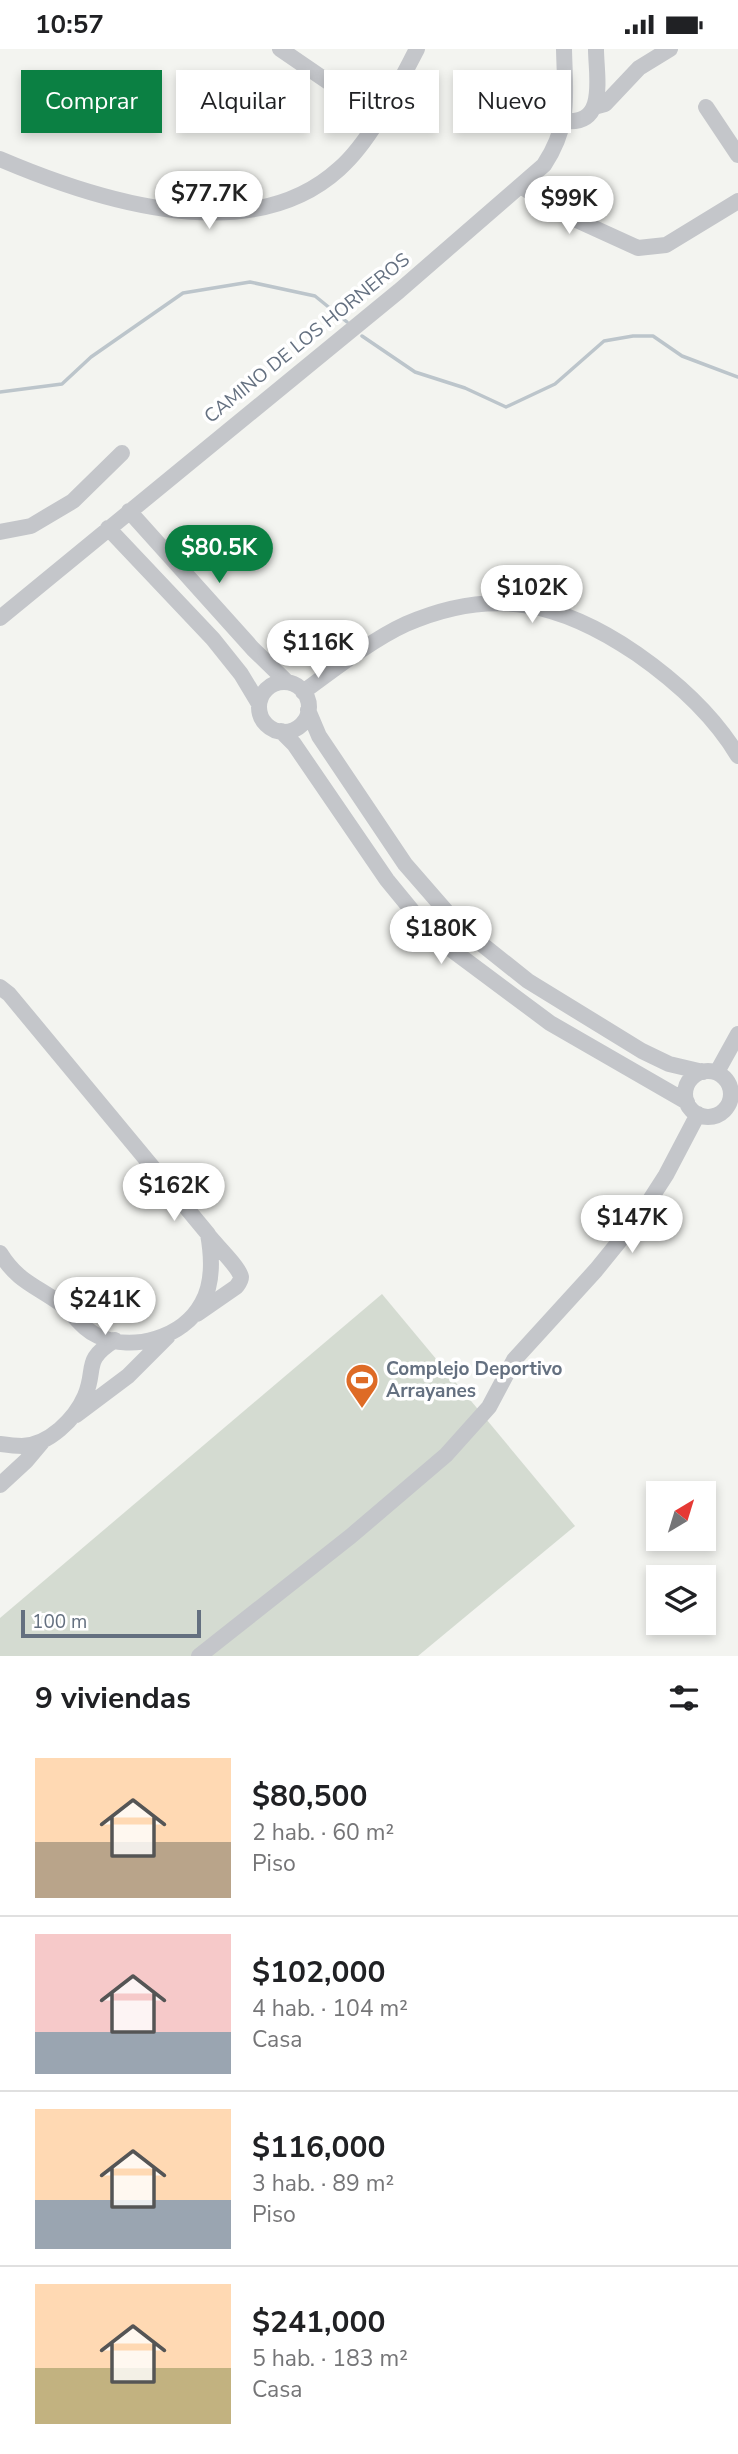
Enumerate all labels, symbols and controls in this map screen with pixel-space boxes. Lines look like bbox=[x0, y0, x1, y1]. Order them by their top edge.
text: 10:57 bbox=[35, 7, 104, 42]
chip: Comprar bbox=[21, 70, 162, 133]
chip: Alquilar bbox=[176, 70, 310, 133]
chip: Filtros bbox=[324, 70, 439, 133]
chip: Nuevo bbox=[453, 70, 571, 133]
pin: $77.7K bbox=[152, 171, 266, 231]
pin: $99K bbox=[528, 177, 610, 236]
text: $77.7K bbox=[171, 178, 247, 209]
text: $99K bbox=[541, 183, 597, 214]
street label: CAMINO DE LOS HORNEROS bbox=[199, 247, 415, 429]
pin: $80.5K bbox=[162, 525, 276, 585]
text: $80.5K bbox=[181, 532, 257, 563]
pin: $102K bbox=[483, 565, 581, 625]
text: $102K bbox=[497, 572, 567, 603]
pin: $116K bbox=[269, 621, 367, 680]
text: $116K bbox=[283, 627, 353, 658]
pin: $180K bbox=[392, 907, 490, 966]
text: $180K bbox=[406, 913, 476, 944]
pin: $162K bbox=[125, 1163, 223, 1223]
text: $162K bbox=[139, 1170, 209, 1201]
pin: $147K bbox=[583, 1195, 681, 1255]
text: $147K bbox=[597, 1202, 667, 1233]
pin: $241K bbox=[56, 1277, 154, 1337]
text: $241K bbox=[70, 1284, 140, 1315]
place label: Complejo Deportivo Arrayanes bbox=[386, 1356, 563, 1404]
sports icon: Complejo Deportivo Arrayanes bbox=[343, 1361, 381, 1410]
north arrow bbox=[646, 1481, 716, 1551]
map controls bbox=[646, 1481, 716, 1635]
button: layers bbox=[646, 1565, 716, 1635]
scale bar bbox=[21, 1607, 201, 1639]
text: 100 m bbox=[32, 1609, 87, 1635]
text: 9 viviendas bbox=[35, 1678, 191, 1719]
icon: filters bbox=[665, 1679, 703, 1717]
text: $80,500 bbox=[252, 1776, 367, 1817]
icon: home bbox=[91, 1786, 175, 1870]
text: 2 hab. · 60 m² bbox=[252, 1817, 394, 1848]
text: Piso bbox=[252, 1848, 296, 1879]
text: $102,000 bbox=[252, 1952, 385, 1993]
icon: home bbox=[91, 1962, 175, 2046]
text: 4 hab. · 104 m² bbox=[252, 1993, 408, 2024]
text: Casa bbox=[252, 2024, 303, 2055]
text: $116,000 bbox=[252, 2127, 385, 2168]
icon: home bbox=[91, 2137, 175, 2221]
text: 3 hab. · 89 m² bbox=[252, 2168, 394, 2199]
text: Piso bbox=[252, 2199, 296, 2230]
text: $241,000 bbox=[252, 2302, 385, 2343]
icon: home bbox=[91, 2312, 175, 2396]
text: 5 hab. · 183 m² bbox=[252, 2343, 408, 2374]
text: Casa bbox=[252, 2374, 303, 2405]

